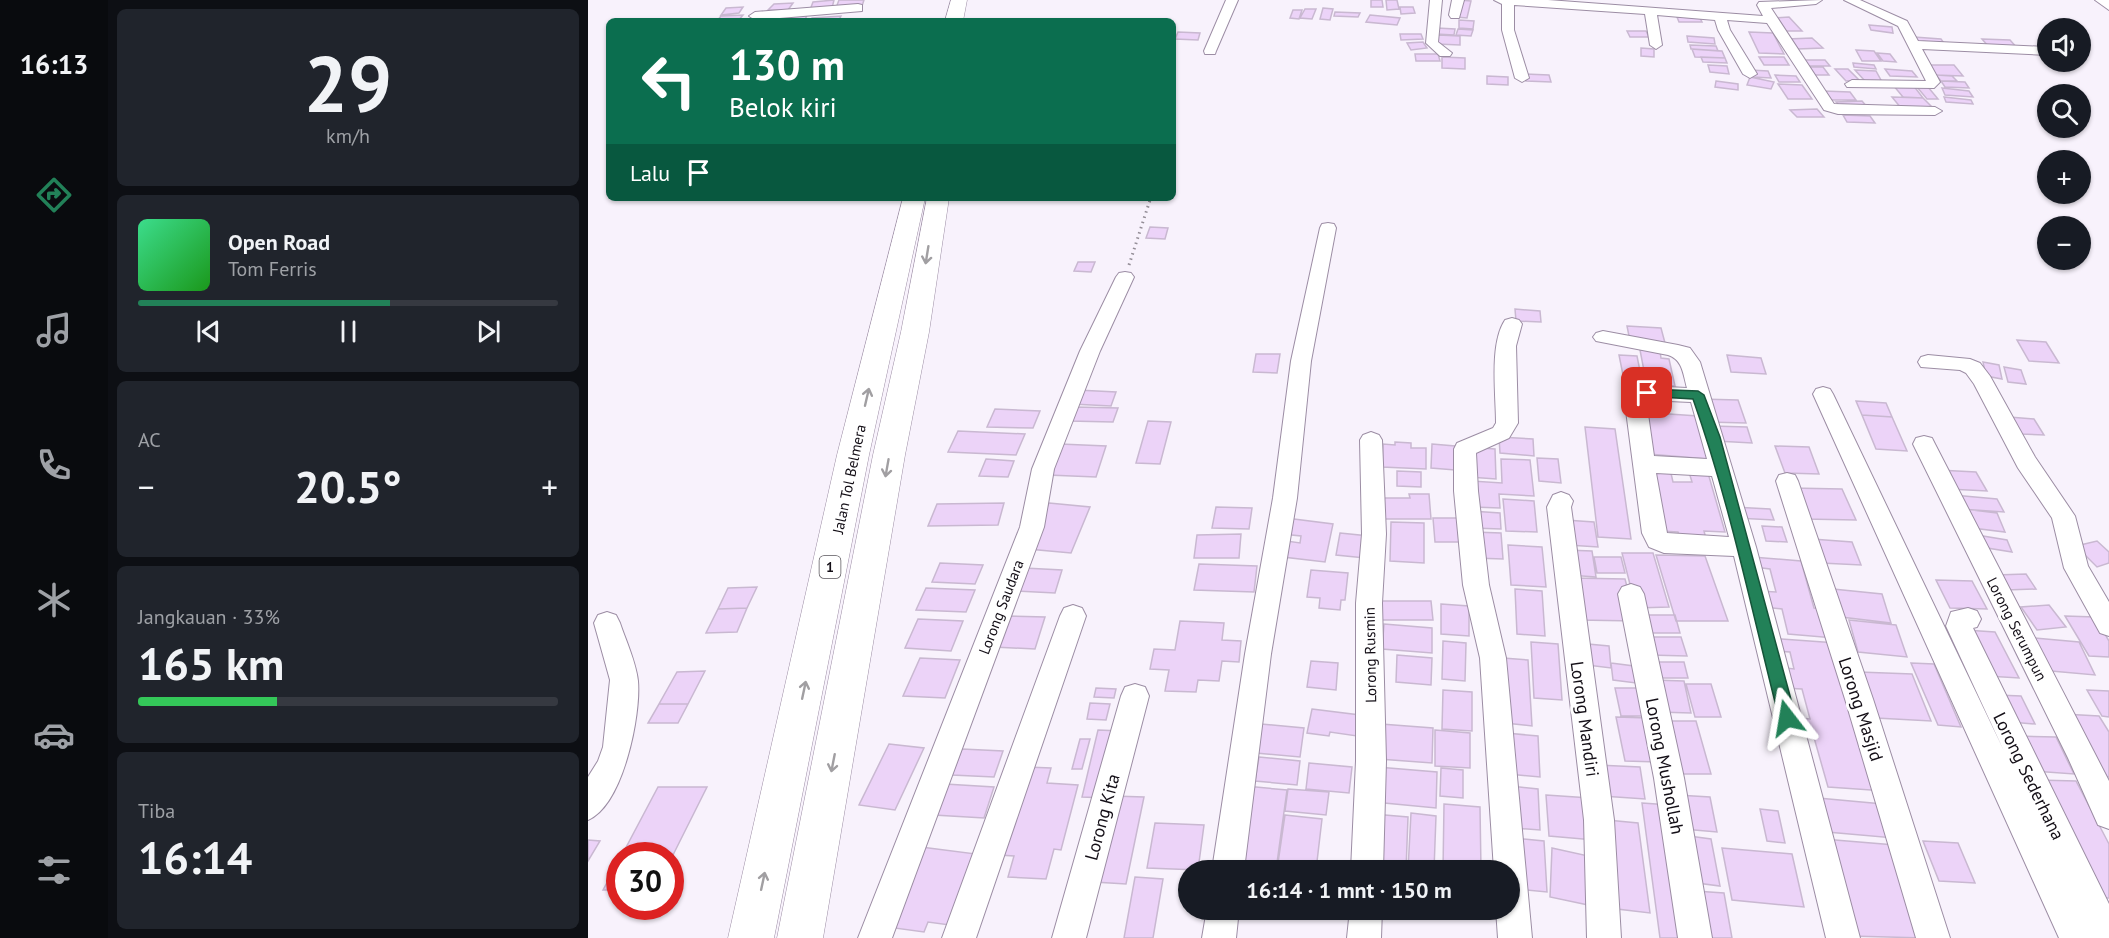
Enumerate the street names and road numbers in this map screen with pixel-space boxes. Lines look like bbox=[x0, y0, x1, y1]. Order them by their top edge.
street label: Jalan Tol Belmera bbox=[828, 423, 870, 536]
road number: 1 bbox=[820, 556, 840, 578]
street label: Lorong Saudara bbox=[974, 557, 1028, 657]
street label: Lorong Serumpun bbox=[1983, 574, 2051, 684]
street label: Lorong Rusmin bbox=[1360, 607, 1380, 703]
street label: Lorong Masjid bbox=[1833, 654, 1889, 764]
street label: Lorong Mandiri bbox=[1566, 660, 1604, 778]
street label: Lorong Mushollah bbox=[1641, 696, 1689, 836]
street label: Lorong Sederhana bbox=[1988, 708, 2070, 844]
street label: Lorong Kita bbox=[1079, 771, 1125, 863]

